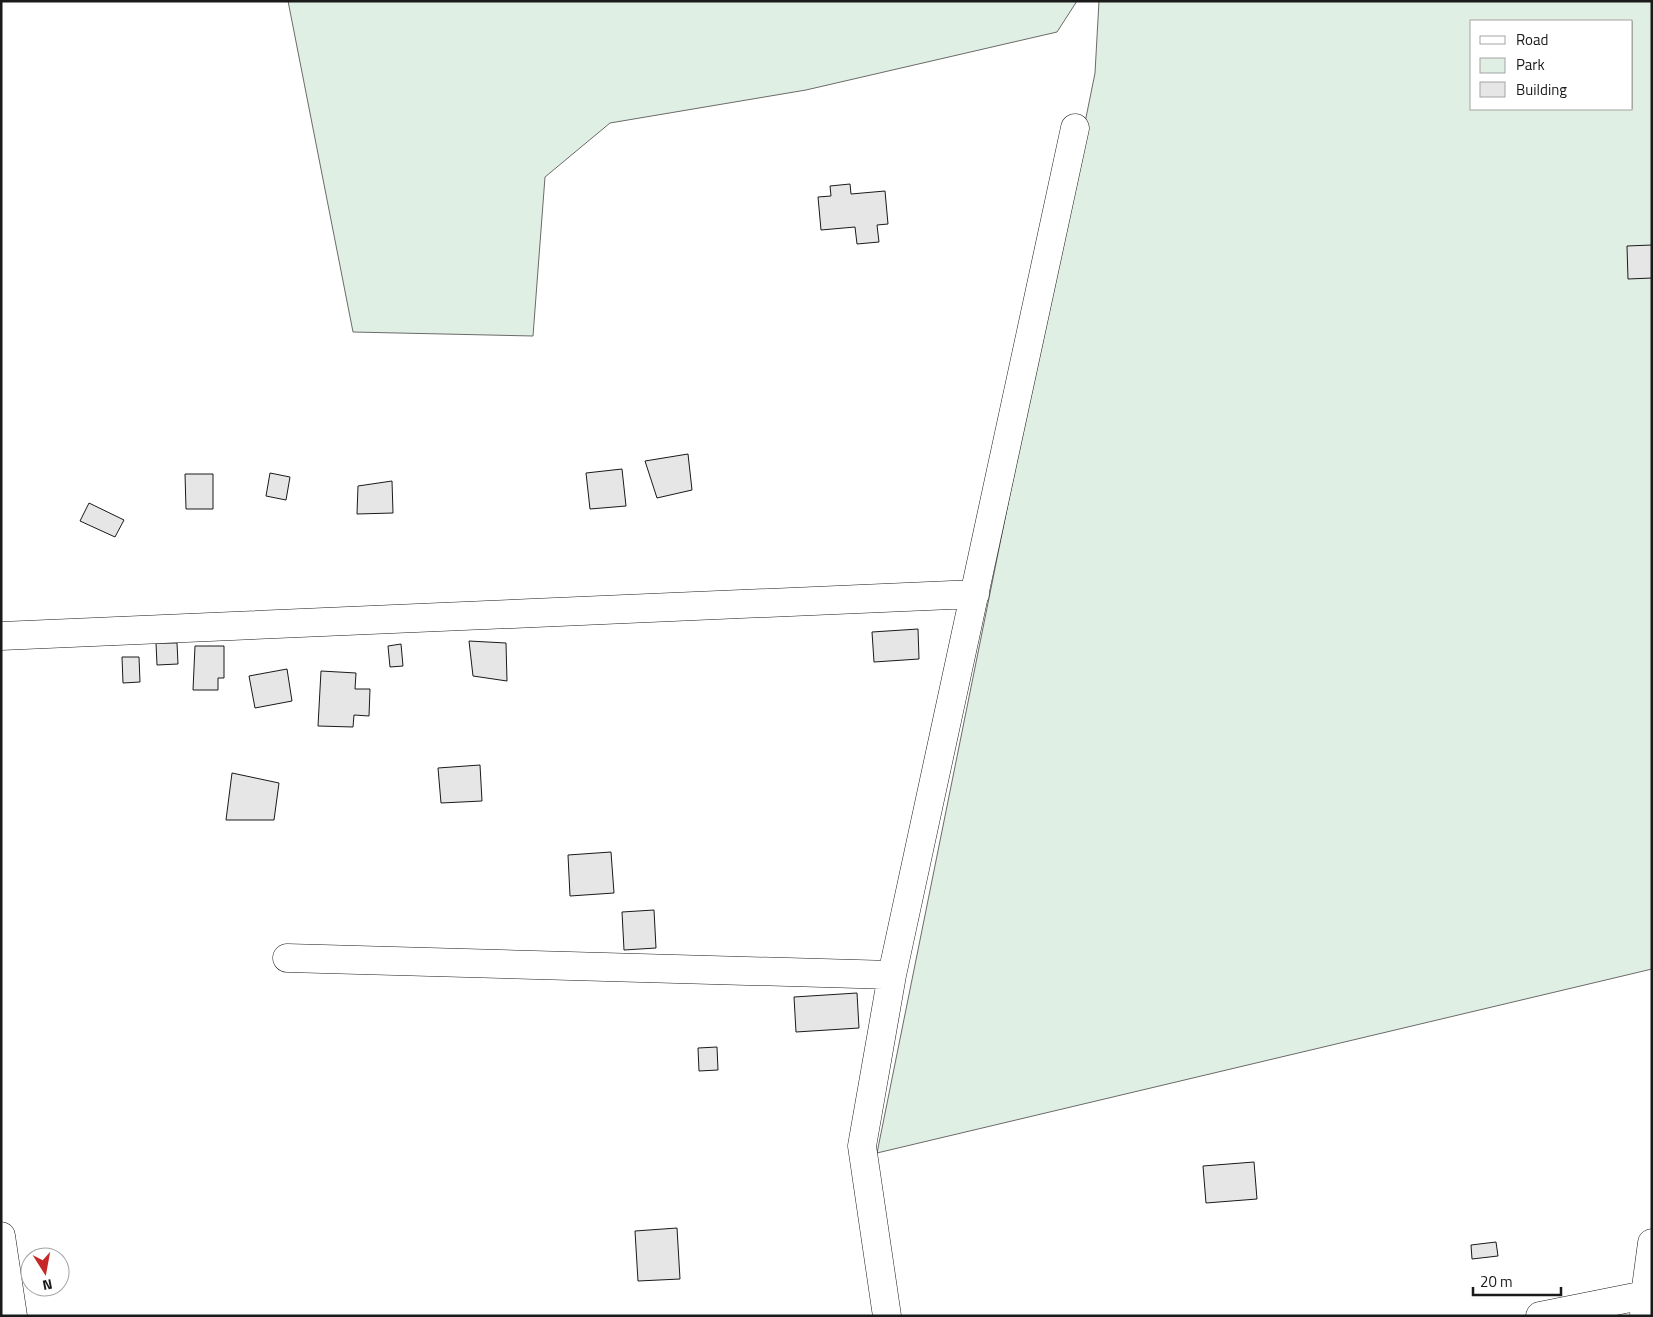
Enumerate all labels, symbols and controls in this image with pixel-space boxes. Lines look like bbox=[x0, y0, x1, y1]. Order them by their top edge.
legend bbox=[1470, 20, 1633, 110]
text: Road bbox=[1516, 28, 1548, 51]
text: Park bbox=[1516, 53, 1545, 76]
text: Building bbox=[1516, 78, 1567, 101]
north arrow bbox=[20, 1247, 70, 1297]
scale bar bbox=[1473, 1264, 1560, 1296]
text: 20 m bbox=[1480, 1270, 1513, 1293]
text: N bbox=[41, 1274, 54, 1296]

